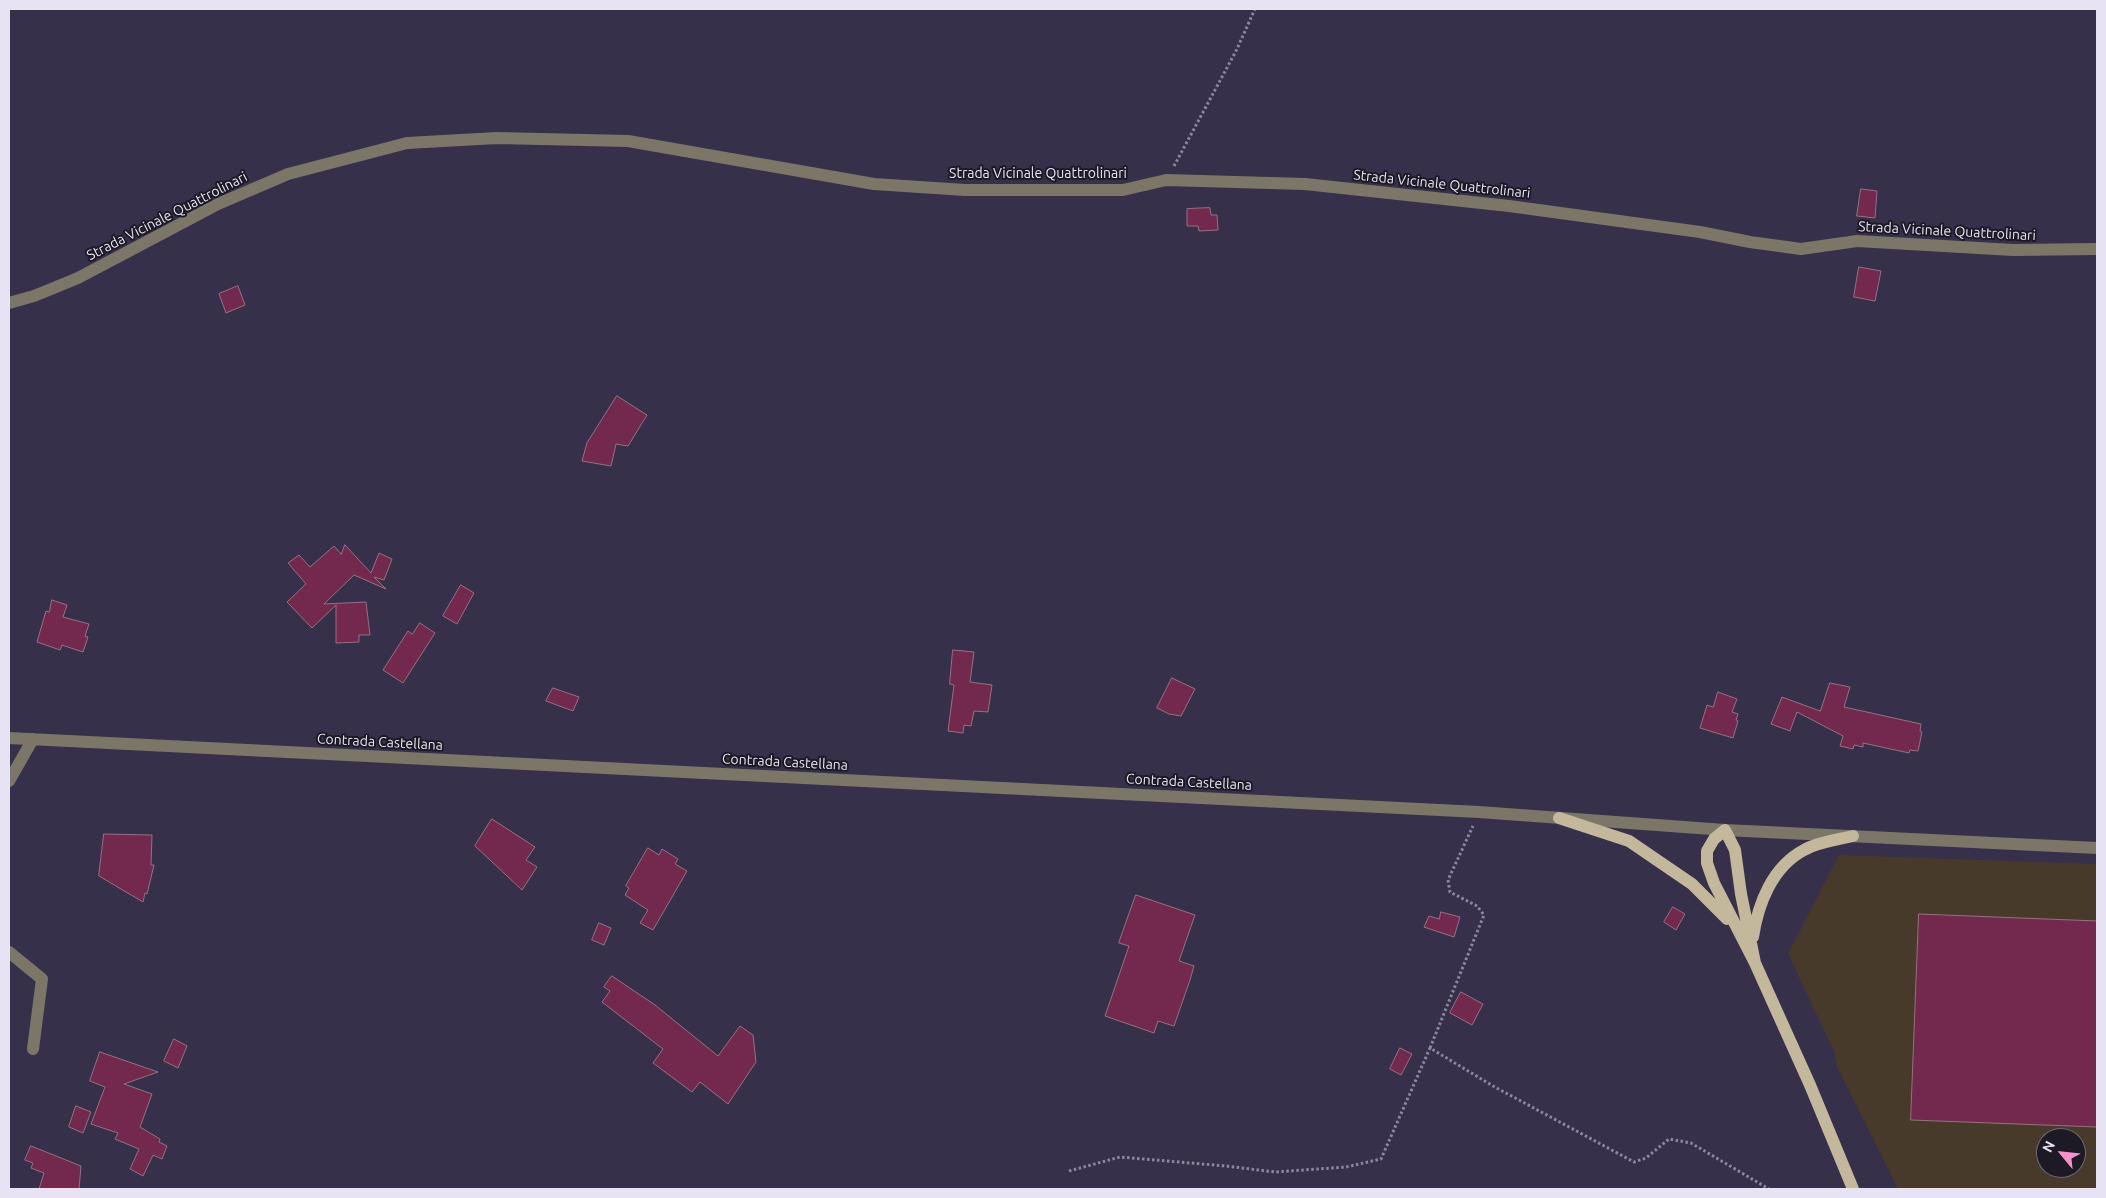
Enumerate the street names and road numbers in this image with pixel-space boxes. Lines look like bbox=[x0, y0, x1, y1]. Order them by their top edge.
street label: Strada Vicinale Quattrolinari bbox=[949, 165, 1127, 181]
street label: Strada Vicinale Quattrolinari bbox=[1353, 166, 1531, 202]
street label: Strada Vicinale Quattrolinari bbox=[84, 168, 250, 264]
street label: Strada Vicinale Quattrolinari bbox=[1858, 218, 2036, 244]
street label: Contrada Castellana bbox=[317, 730, 443, 754]
street label: Contrada Castellana bbox=[722, 750, 848, 774]
street label: Contrada Castellana bbox=[1126, 770, 1252, 794]

